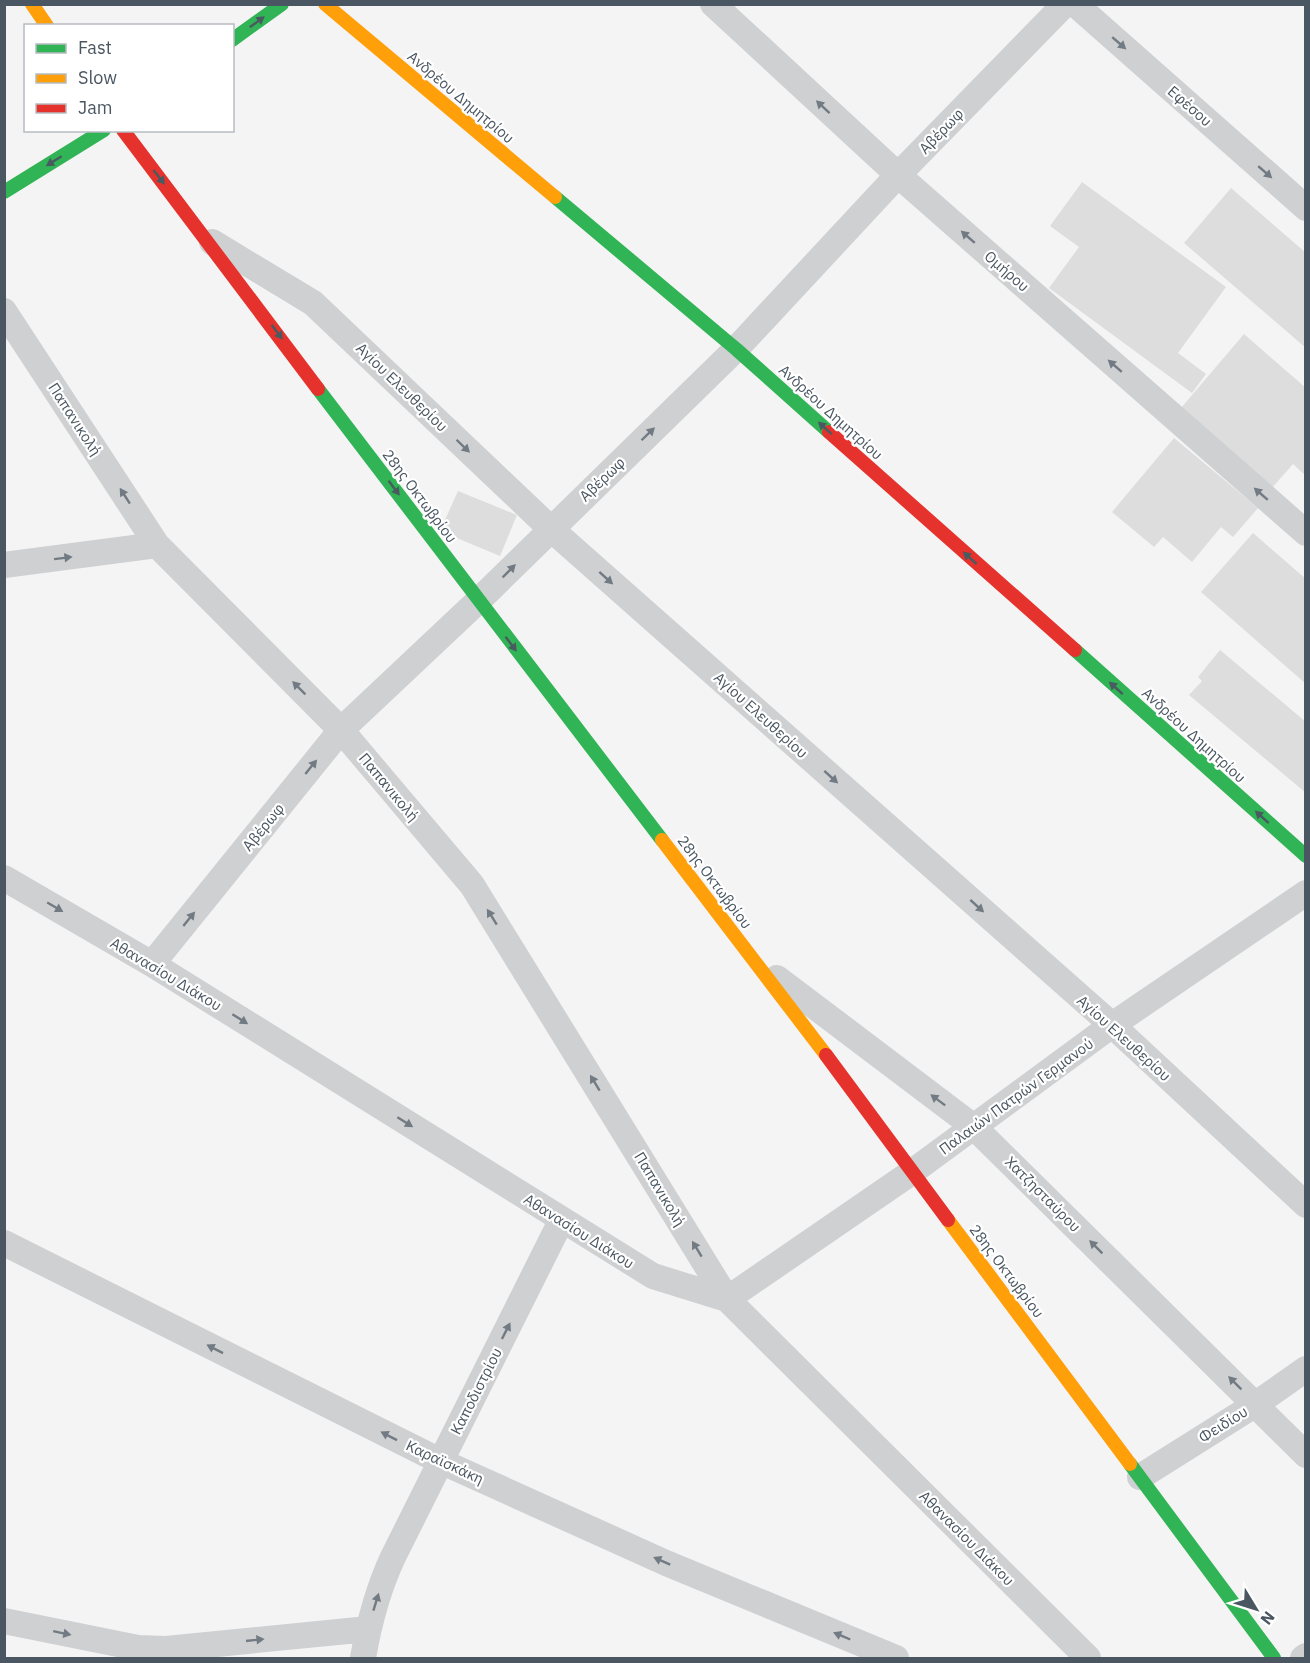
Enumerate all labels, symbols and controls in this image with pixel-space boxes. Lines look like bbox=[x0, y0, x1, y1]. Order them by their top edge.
one-way arrow bbox=[249, 16, 265, 28]
legend bbox=[24, 24, 234, 132]
text: Fast bbox=[78, 36, 112, 59]
one-way arrow bbox=[1111, 36, 1126, 49]
street label: Ανδρέου Δημητρίου bbox=[404, 47, 518, 147]
text: Slow bbox=[78, 66, 117, 89]
street label: Εφέσου bbox=[1164, 82, 1216, 130]
text: Jam bbox=[78, 96, 113, 119]
one-way arrow bbox=[817, 100, 831, 114]
street label: Αβέρωφ bbox=[915, 104, 967, 158]
one-way arrow bbox=[46, 156, 62, 167]
one-way arrow bbox=[1257, 165, 1272, 178]
one-way arrow bbox=[152, 169, 165, 185]
one-way arrow bbox=[961, 231, 976, 244]
street label: Ομήρου bbox=[981, 246, 1033, 296]
one-way arrow bbox=[270, 325, 282, 340]
street label: Αγίου Ελευθερίου bbox=[352, 338, 452, 436]
one-way arrow bbox=[1107, 359, 1123, 372]
street label: Ανδρέου Δημητρίου bbox=[775, 360, 887, 464]
street label: Παπανικολή bbox=[44, 379, 106, 459]
one-way arrow bbox=[818, 422, 833, 435]
one-way arrow bbox=[641, 428, 655, 442]
one-way arrow bbox=[456, 438, 470, 452]
street label: 28ης Οκτωβρίου bbox=[379, 445, 461, 547]
street label: Αβέρωφ bbox=[575, 453, 629, 505]
one-way arrow bbox=[387, 481, 399, 496]
one-way arrow bbox=[1254, 487, 1269, 501]
one-way arrow bbox=[120, 488, 131, 504]
one-way arrow bbox=[963, 551, 978, 565]
one-way arrow bbox=[53, 553, 72, 562]
one-way arrow bbox=[501, 564, 515, 578]
one-way arrow bbox=[598, 571, 613, 584]
one-way arrow bbox=[505, 636, 517, 651]
street label: Αγίου Ελευθερίου bbox=[710, 668, 812, 762]
one-way arrow bbox=[293, 682, 307, 696]
one-way arrow bbox=[1109, 682, 1124, 695]
street label: Ανδρέου Δημητρίου bbox=[1138, 683, 1250, 787]
street label: Παπανικολή bbox=[355, 749, 423, 825]
one-way arrow bbox=[305, 760, 317, 775]
one-way arrow bbox=[823, 770, 838, 783]
street label: Αβέρωφ bbox=[238, 799, 288, 855]
one-way arrow bbox=[1255, 811, 1270, 824]
street label: 28ης Οκτωβρίου bbox=[674, 831, 756, 933]
one-way arrow bbox=[969, 899, 984, 912]
one-way arrow bbox=[47, 902, 63, 913]
one-way arrow bbox=[487, 909, 498, 925]
one-way arrow bbox=[182, 911, 195, 927]
street label: Αθανασίου Διάκου bbox=[107, 933, 225, 1015]
street label: Αγίου Ελευθερίου bbox=[1073, 991, 1175, 1085]
one-way arrow bbox=[232, 1013, 248, 1024]
street label: Παλαιών Πατρών Γερμανού bbox=[935, 1034, 1097, 1158]
one-way arrow bbox=[590, 1075, 601, 1091]
one-way arrow bbox=[931, 1094, 946, 1106]
one-way arrow bbox=[397, 1117, 413, 1128]
street label: Παπανικολή bbox=[630, 1148, 690, 1230]
street label: Χατζησταύρου bbox=[1001, 1152, 1085, 1236]
street label: Αθανασίου Διάκου bbox=[520, 1189, 638, 1273]
street label: 28ης Οκτωβρίου bbox=[966, 1220, 1048, 1322]
one-way arrow bbox=[1090, 1240, 1104, 1254]
one-way arrow bbox=[691, 1241, 702, 1257]
one-way arrow bbox=[501, 1323, 510, 1340]
one-way arrow bbox=[206, 1344, 224, 1354]
street label: Καποδιστρίου bbox=[446, 1344, 506, 1438]
one-way arrow bbox=[1229, 1377, 1243, 1391]
street label: Φειδίου bbox=[1195, 1401, 1251, 1447]
one-way arrow bbox=[381, 1431, 398, 1440]
street label: Καραϊσκάκη bbox=[403, 1436, 487, 1488]
street label: Αθανασίου Διάκου bbox=[915, 1486, 1019, 1590]
one-way arrow bbox=[653, 1555, 671, 1565]
north arrow bbox=[1226, 1579, 1286, 1639]
one-way arrow bbox=[372, 1593, 381, 1611]
text: N bbox=[1256, 1608, 1279, 1629]
one-way arrow bbox=[52, 1629, 71, 1638]
one-way arrow bbox=[833, 1631, 851, 1640]
one-way arrow bbox=[245, 1635, 264, 1645]

